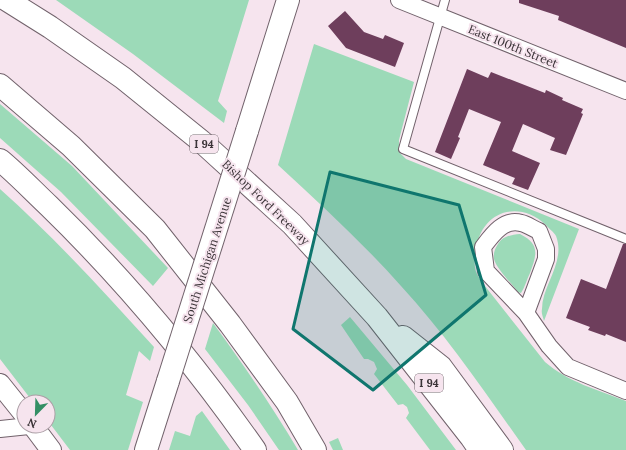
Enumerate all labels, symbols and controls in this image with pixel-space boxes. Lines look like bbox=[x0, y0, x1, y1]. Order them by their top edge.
street label: East 100th Street bbox=[466, 21, 560, 71]
road number: I 94 bbox=[190, 135, 218, 153]
street label: Bishop Ford Freeway bbox=[219, 156, 313, 248]
street label: South Michigan Avenue bbox=[180, 195, 235, 325]
road number: I 94 bbox=[415, 374, 443, 392]
north arrow bbox=[16, 394, 56, 434]
text: N bbox=[25, 415, 39, 431]

